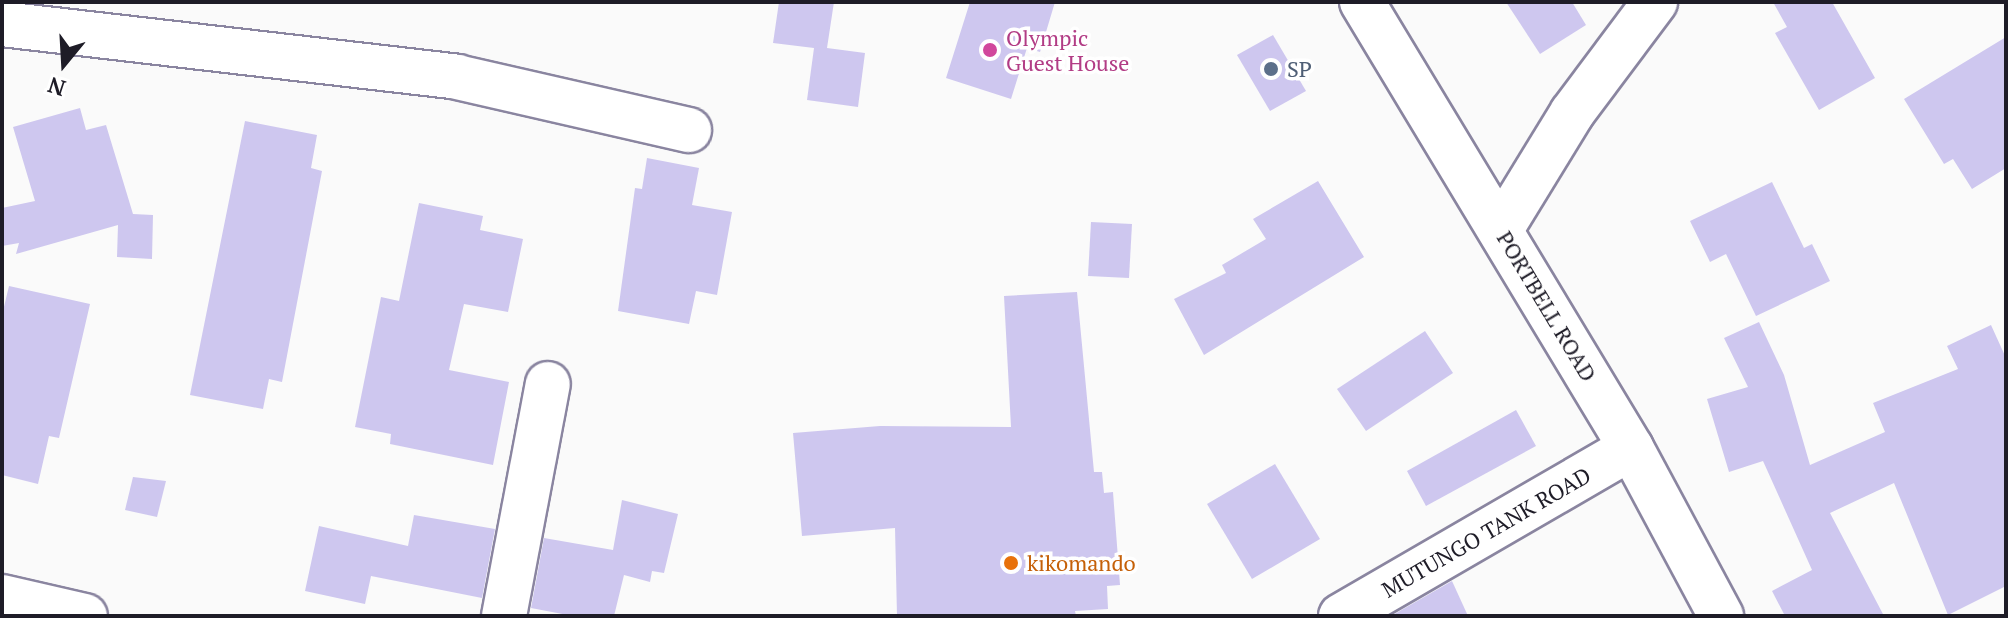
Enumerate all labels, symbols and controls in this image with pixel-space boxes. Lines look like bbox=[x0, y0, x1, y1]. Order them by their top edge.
north arrow bbox=[24, 24, 104, 104]
place label: Olympic Guest House bbox=[1006, 24, 1129, 76]
marker: Olympic Guest House bbox=[981, 41, 999, 59]
place label: SP bbox=[1287, 56, 1312, 82]
marker: SP bbox=[1262, 60, 1280, 78]
text: N bbox=[44, 71, 69, 104]
street label: PORTBELL ROAD bbox=[1492, 226, 1602, 386]
street label: MUTUNGO TANK ROAD bbox=[1377, 461, 1595, 603]
place label: kikomando bbox=[1027, 550, 1136, 576]
marker: kikomando bbox=[1002, 554, 1020, 572]

